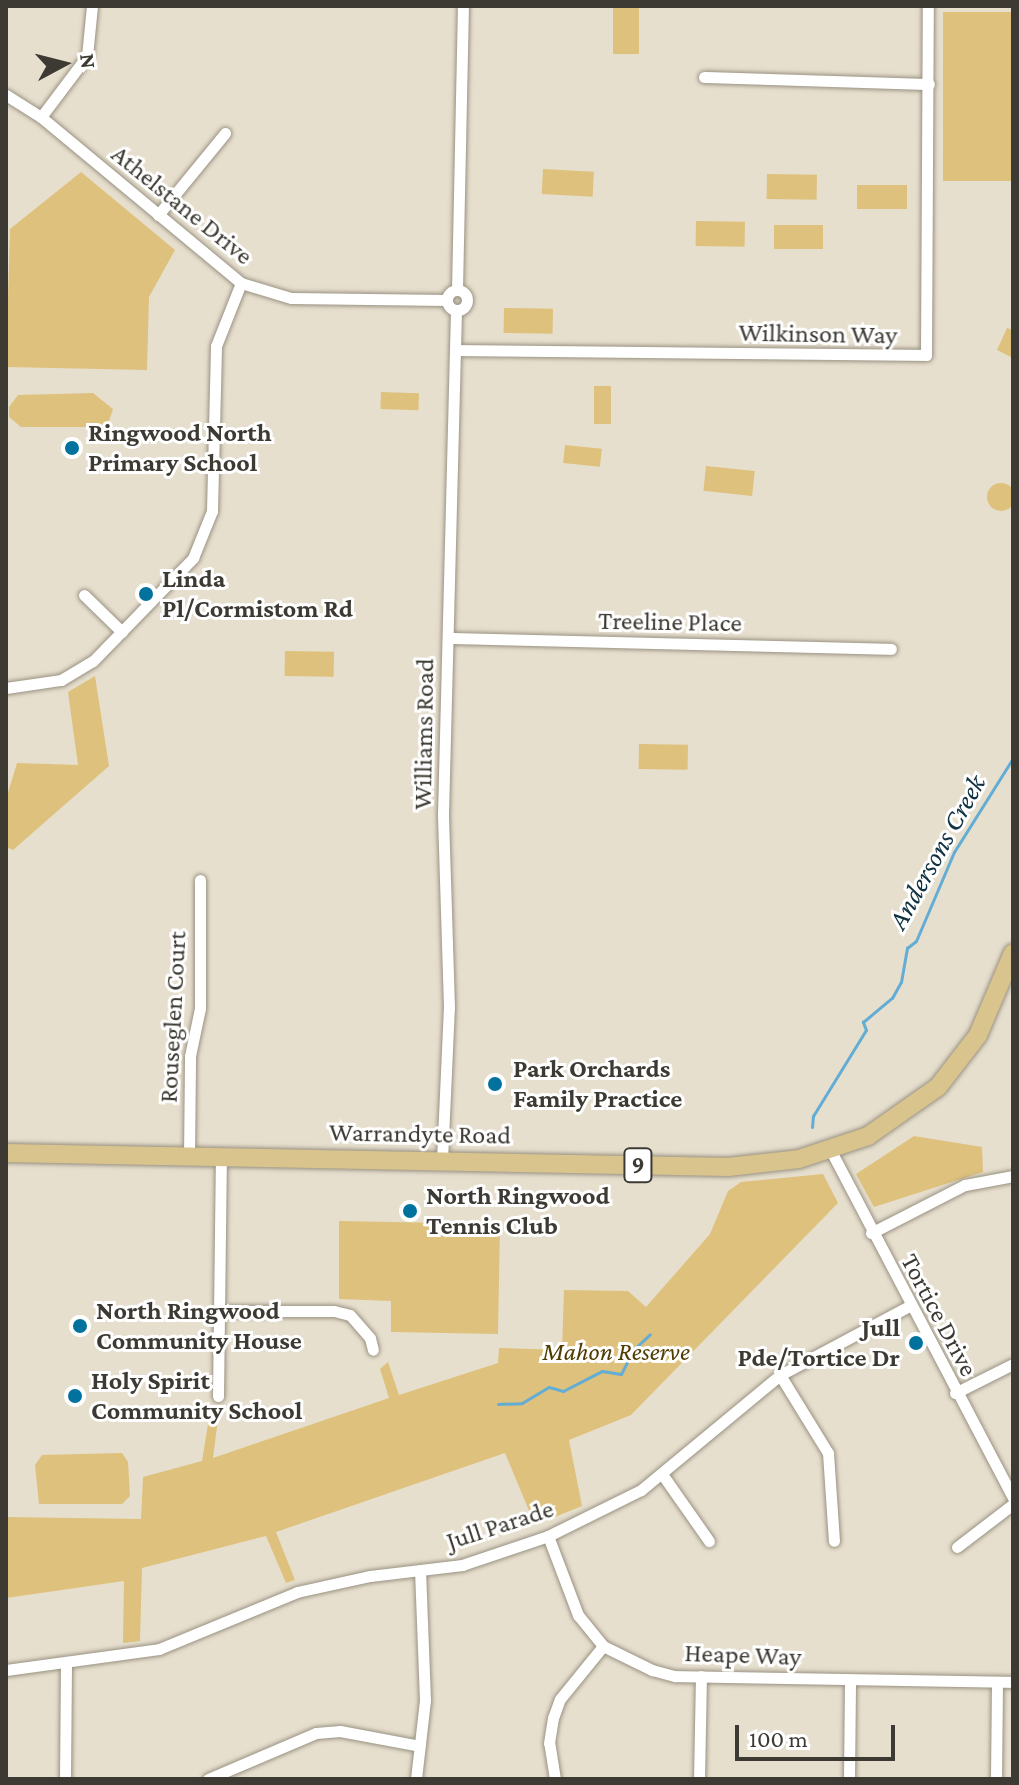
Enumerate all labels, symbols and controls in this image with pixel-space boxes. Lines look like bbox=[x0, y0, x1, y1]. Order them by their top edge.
north arrow bbox=[24, 24, 104, 104]
text: N bbox=[75, 52, 102, 70]
street label: Athelstane Drive bbox=[105, 138, 259, 272]
street label: Wilkinson Way bbox=[738, 317, 898, 351]
place label: Ringwood North Primary School bbox=[88, 417, 272, 478]
marker: Ringwood North Primary School bbox=[63, 439, 81, 457]
place label: Linda Pl/Cormistom Rd bbox=[162, 563, 353, 624]
marker: Linda Pl/Cormistom Rd bbox=[137, 585, 155, 603]
street label: Treeline Place bbox=[598, 605, 742, 639]
street label: Williams Road bbox=[407, 658, 441, 810]
water label: Andersons Creek bbox=[881, 769, 993, 935]
street label: Rouseglen Court bbox=[153, 930, 193, 1104]
place label: Park Orchards Family Practice bbox=[513, 1053, 682, 1114]
marker: Park Orchards Family Practice bbox=[484, 1073, 506, 1095]
street label: Warrandyte Road bbox=[329, 1117, 511, 1151]
road number: 9 bbox=[622, 1145, 654, 1185]
place label: North Ringwood Tennis Club bbox=[426, 1180, 610, 1242]
marker: North Ringwood Tennis Club bbox=[401, 1202, 419, 1220]
street label: Tortice Drive bbox=[894, 1248, 984, 1382]
place label: North Ringwood Community House bbox=[96, 1295, 302, 1356]
place label: Jull Pde/Tortice Dr bbox=[737, 1312, 900, 1374]
marker: North Ringwood Community House bbox=[71, 1317, 89, 1335]
marker: Jull Pde/Tortice Dr bbox=[907, 1334, 925, 1352]
park label: Mahon Reserve bbox=[542, 1336, 690, 1368]
place label: Holy Spirit Community School bbox=[91, 1365, 302, 1426]
marker: Holy Spirit Community School bbox=[66, 1387, 84, 1405]
street label: Jull Parade bbox=[443, 1493, 557, 1557]
street label: Heape Way bbox=[684, 1637, 802, 1673]
scale bar bbox=[739, 1709, 899, 1759]
text: 100 m bbox=[749, 1725, 808, 1752]

